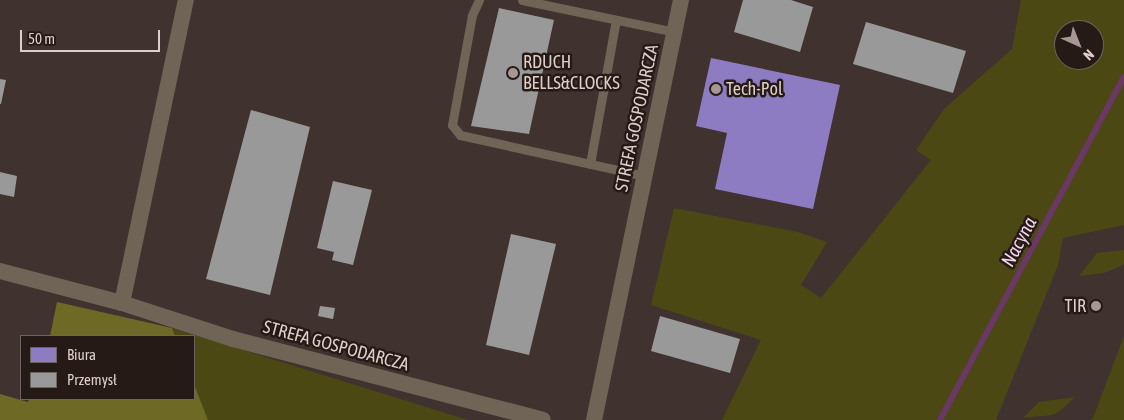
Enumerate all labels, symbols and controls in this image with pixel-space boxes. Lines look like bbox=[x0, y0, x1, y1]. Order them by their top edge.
scale bar bbox=[22, 20, 162, 52]
north arrow bbox=[1054, 20, 1104, 70]
text: 50 m bbox=[28, 30, 55, 47]
street label: STREFA GOSPODARCZA bbox=[611, 42, 663, 194]
text: N bbox=[1080, 46, 1097, 64]
place label: RDUCH BELLS&CLOCKS bbox=[523, 52, 620, 94]
marker: RDUCH BELLS&CLOCKS bbox=[507, 67, 519, 79]
place label: Tech-Pol bbox=[726, 78, 783, 100]
marker: Tech-Pol bbox=[710, 83, 722, 95]
water label: Nacyna bbox=[997, 213, 1041, 271]
place label: TIR bbox=[1065, 295, 1086, 317]
marker: TIR bbox=[1090, 300, 1102, 312]
street label: STREFA GOSPODARCZA bbox=[261, 316, 411, 376]
legend bbox=[20, 335, 195, 400]
text: Biura bbox=[67, 346, 96, 363]
text: Przemysł bbox=[67, 371, 117, 388]

